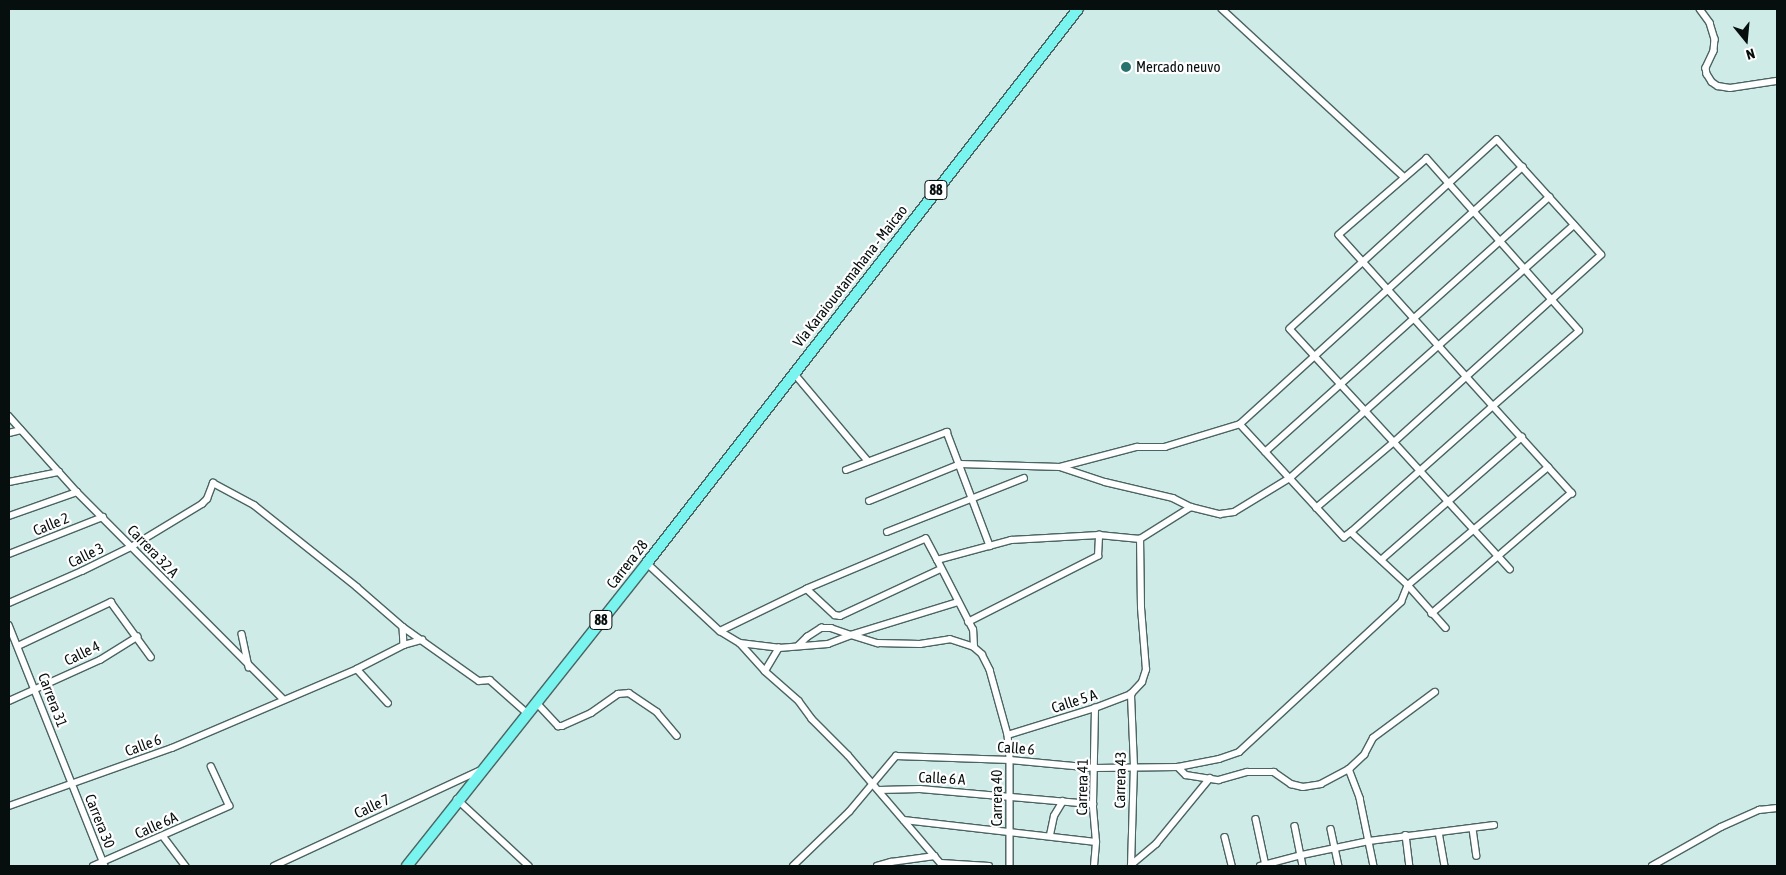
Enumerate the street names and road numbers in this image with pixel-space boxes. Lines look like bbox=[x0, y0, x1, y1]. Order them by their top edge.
road number: 88 bbox=[924, 178, 948, 202]
street label: Vía Karaiouotamahana - Maicao bbox=[789, 201, 911, 351]
street label: Calle 2 bbox=[30, 509, 72, 539]
street label: Carrera 32 A bbox=[124, 521, 182, 581]
street label: Carrera 28 bbox=[602, 536, 652, 592]
street label: Calle 3 bbox=[65, 539, 107, 571]
road number: 88 bbox=[588, 608, 614, 632]
street label: Calle 4 bbox=[61, 637, 103, 669]
street label: Carrera 31 bbox=[34, 670, 72, 730]
street label: Calle 5 A bbox=[1049, 685, 1099, 717]
street label: Calle 6 bbox=[122, 730, 164, 760]
street label: Calle 6 bbox=[997, 738, 1035, 758]
street label: Carrera 43 bbox=[1111, 752, 1129, 808]
street label: Carrera 41 bbox=[1073, 759, 1091, 815]
street label: Calle 6 A bbox=[918, 768, 966, 788]
street label: Carrera 40 bbox=[988, 770, 1006, 826]
street label: Calle 7 bbox=[351, 790, 393, 822]
street label: Carrera 30 bbox=[81, 791, 119, 851]
street label: Calle 6A bbox=[132, 808, 180, 842]

